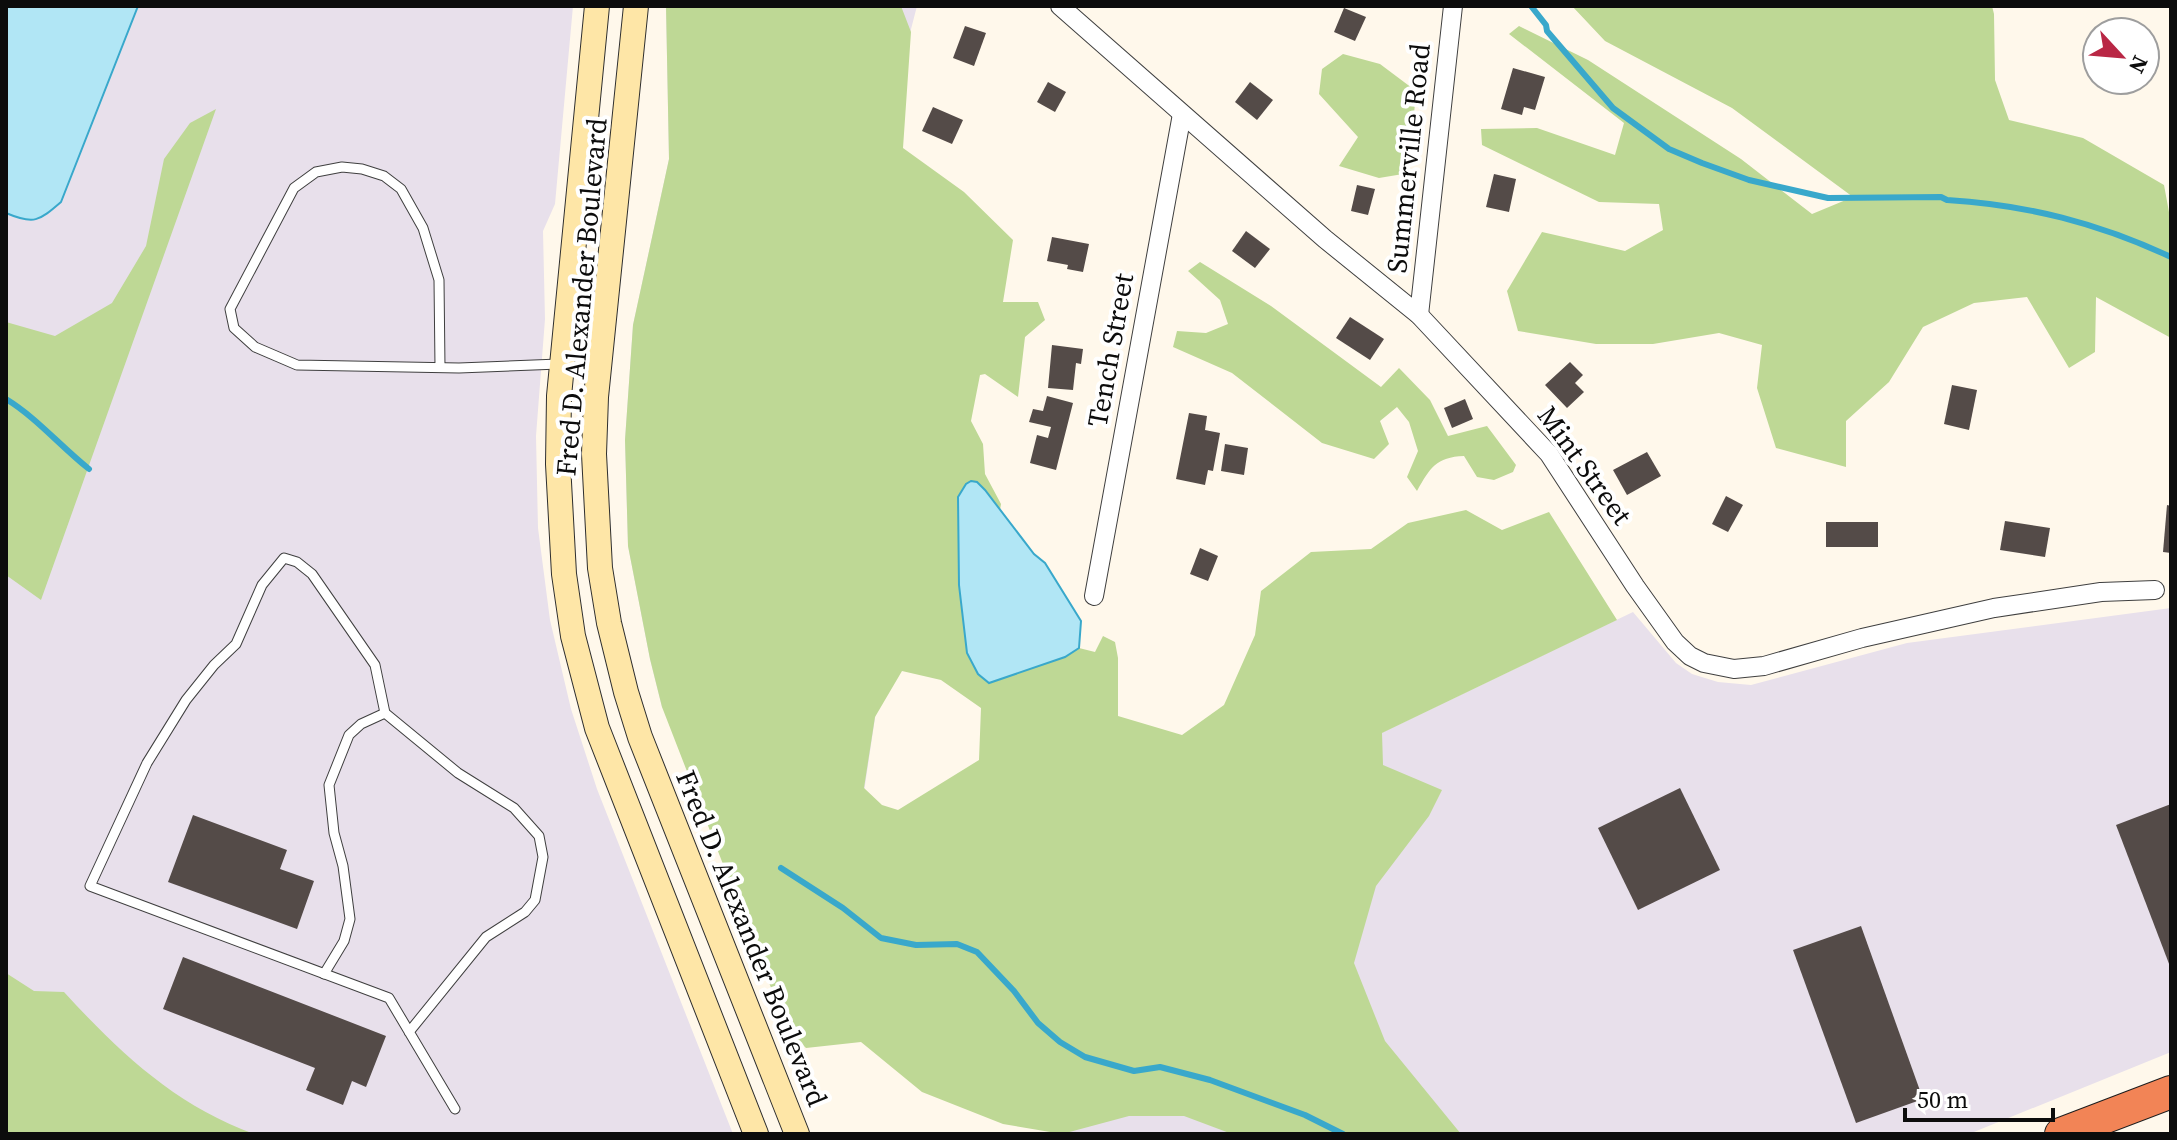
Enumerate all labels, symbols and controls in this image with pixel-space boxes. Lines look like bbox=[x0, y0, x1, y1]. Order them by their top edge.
north arrow bbox=[2081, 16, 2161, 96]
street label: Summerville Road bbox=[1377, 41, 1439, 275]
text: N bbox=[2122, 51, 2156, 79]
street label: Fred D. Alexander Boulevard bbox=[546, 116, 616, 478]
street label: Tench Street bbox=[1078, 269, 1142, 430]
street label: Mint Street bbox=[1529, 398, 1642, 533]
street label: Fred D. Alexander Boulevard bbox=[667, 764, 837, 1112]
scale bar bbox=[1905, 1072, 2053, 1122]
text: 50 m bbox=[1917, 1083, 1968, 1116]

